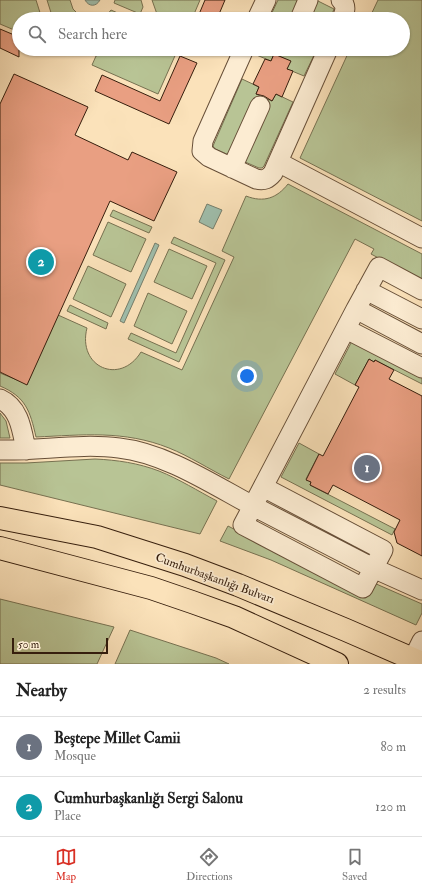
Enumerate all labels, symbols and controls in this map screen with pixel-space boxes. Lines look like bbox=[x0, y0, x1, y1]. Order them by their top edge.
search box bbox=[12, 12, 410, 56]
icon: search bbox=[26, 23, 48, 45]
text: Search here bbox=[58, 25, 127, 44]
pin: 2 bbox=[28, 247, 54, 277]
your location bbox=[237, 366, 257, 386]
pin: 1 bbox=[354, 453, 380, 483]
street label: Cumhurbaşkanlığı Bulvarı bbox=[153, 550, 276, 607]
scale bar bbox=[12, 636, 108, 655]
text: 50 m bbox=[18, 638, 39, 651]
text: Nearby bbox=[16, 680, 67, 701]
text: 2 results bbox=[363, 682, 406, 698]
text: Beştepe Millet Camii bbox=[54, 729, 181, 748]
text: 1 bbox=[27, 739, 31, 755]
text: 80 m bbox=[380, 739, 406, 755]
text: Mosque bbox=[54, 748, 96, 764]
text: Cumhurbaşkanlığı Sergi Salonu bbox=[54, 789, 243, 808]
text: 2 bbox=[26, 799, 32, 815]
text: 120 m bbox=[375, 799, 406, 815]
text: Place bbox=[54, 808, 81, 824]
tab: Map bbox=[55, 846, 77, 883]
tab: Directions bbox=[186, 846, 233, 883]
tab: Saved bbox=[342, 846, 367, 883]

